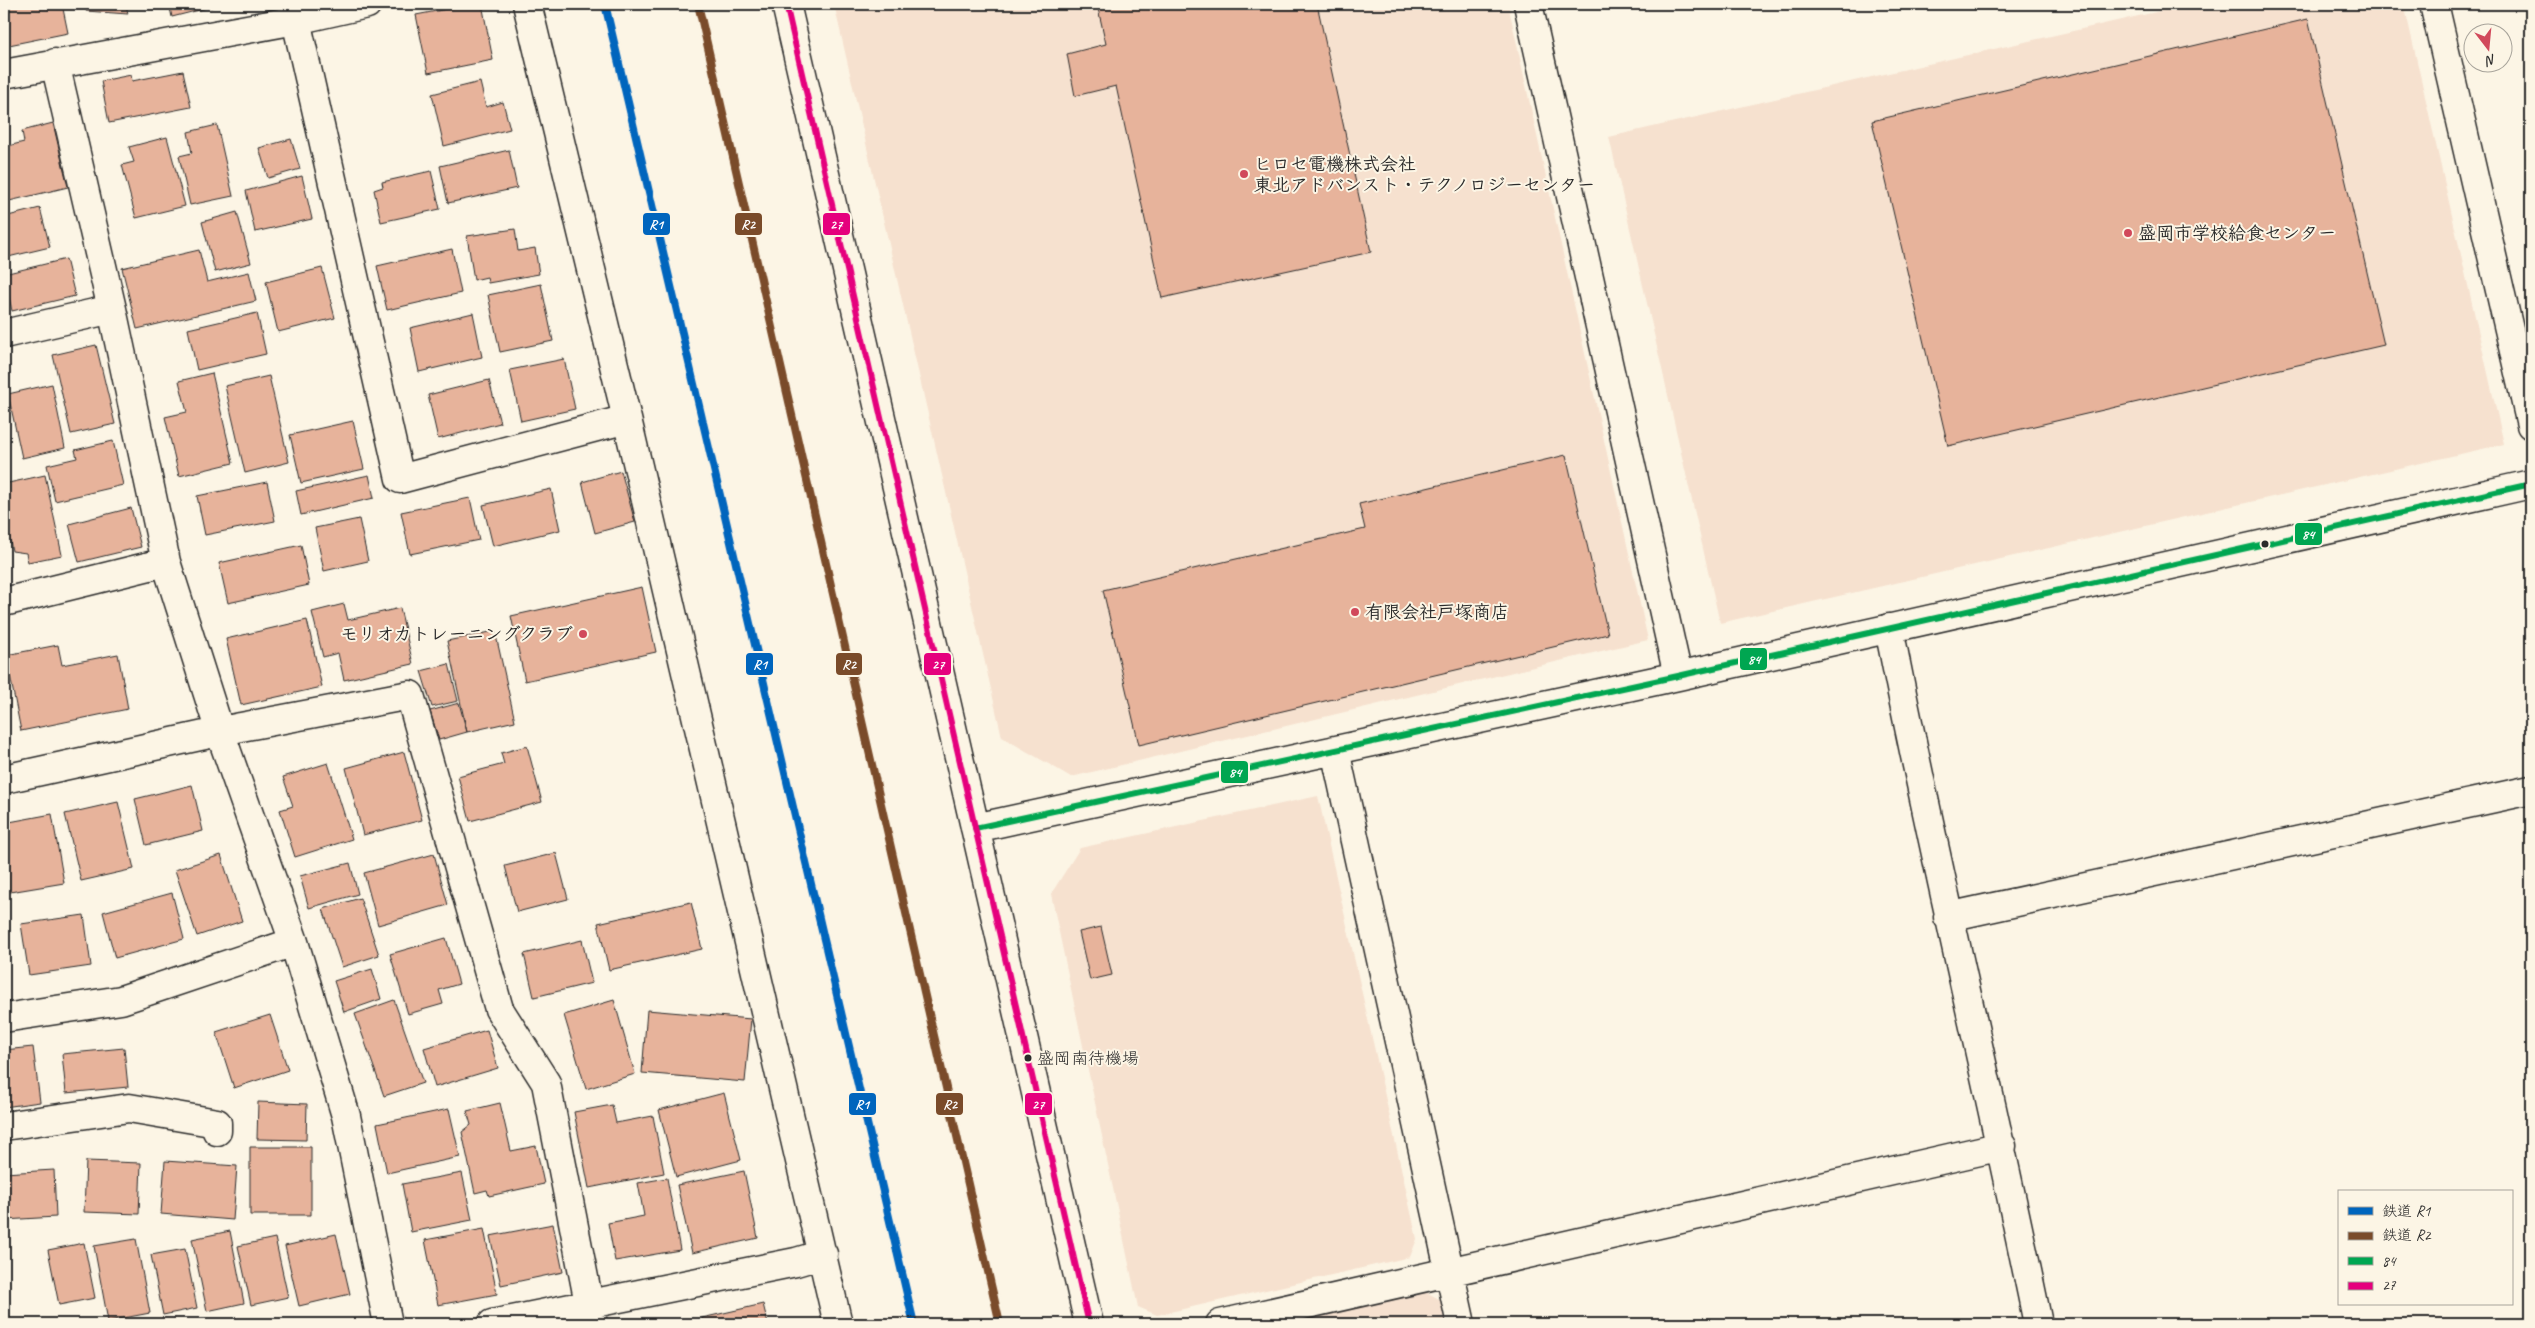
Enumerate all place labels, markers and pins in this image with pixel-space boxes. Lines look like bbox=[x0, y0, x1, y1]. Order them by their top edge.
place label: ヒロセ電機株式会社 東北アドバンスト・テクノロジーセンター bbox=[1254, 153, 1595, 196]
marker: ヒロセ電機株式会社 東北アドバンスト・テクノロジーセンター bbox=[1238, 168, 1250, 180]
place label: 盛岡市学校給食センター bbox=[2138, 222, 2336, 244]
marker: 盛岡市学校給食センター bbox=[2122, 227, 2134, 239]
unlabelled marker bbox=[2260, 539, 2270, 549]
place label: 有限会社戸塚商店 bbox=[1365, 601, 1509, 623]
marker: 有限会社戸塚商店 bbox=[1349, 606, 1361, 618]
place label: モリオカトレーニングクラブ bbox=[340, 623, 573, 645]
marker: モリオカトレーニングクラブ bbox=[577, 628, 589, 640]
place label: 盛岡南待機場 bbox=[1037, 1048, 1139, 1069]
marker: 盛岡南待機場 bbox=[1023, 1053, 1033, 1063]

